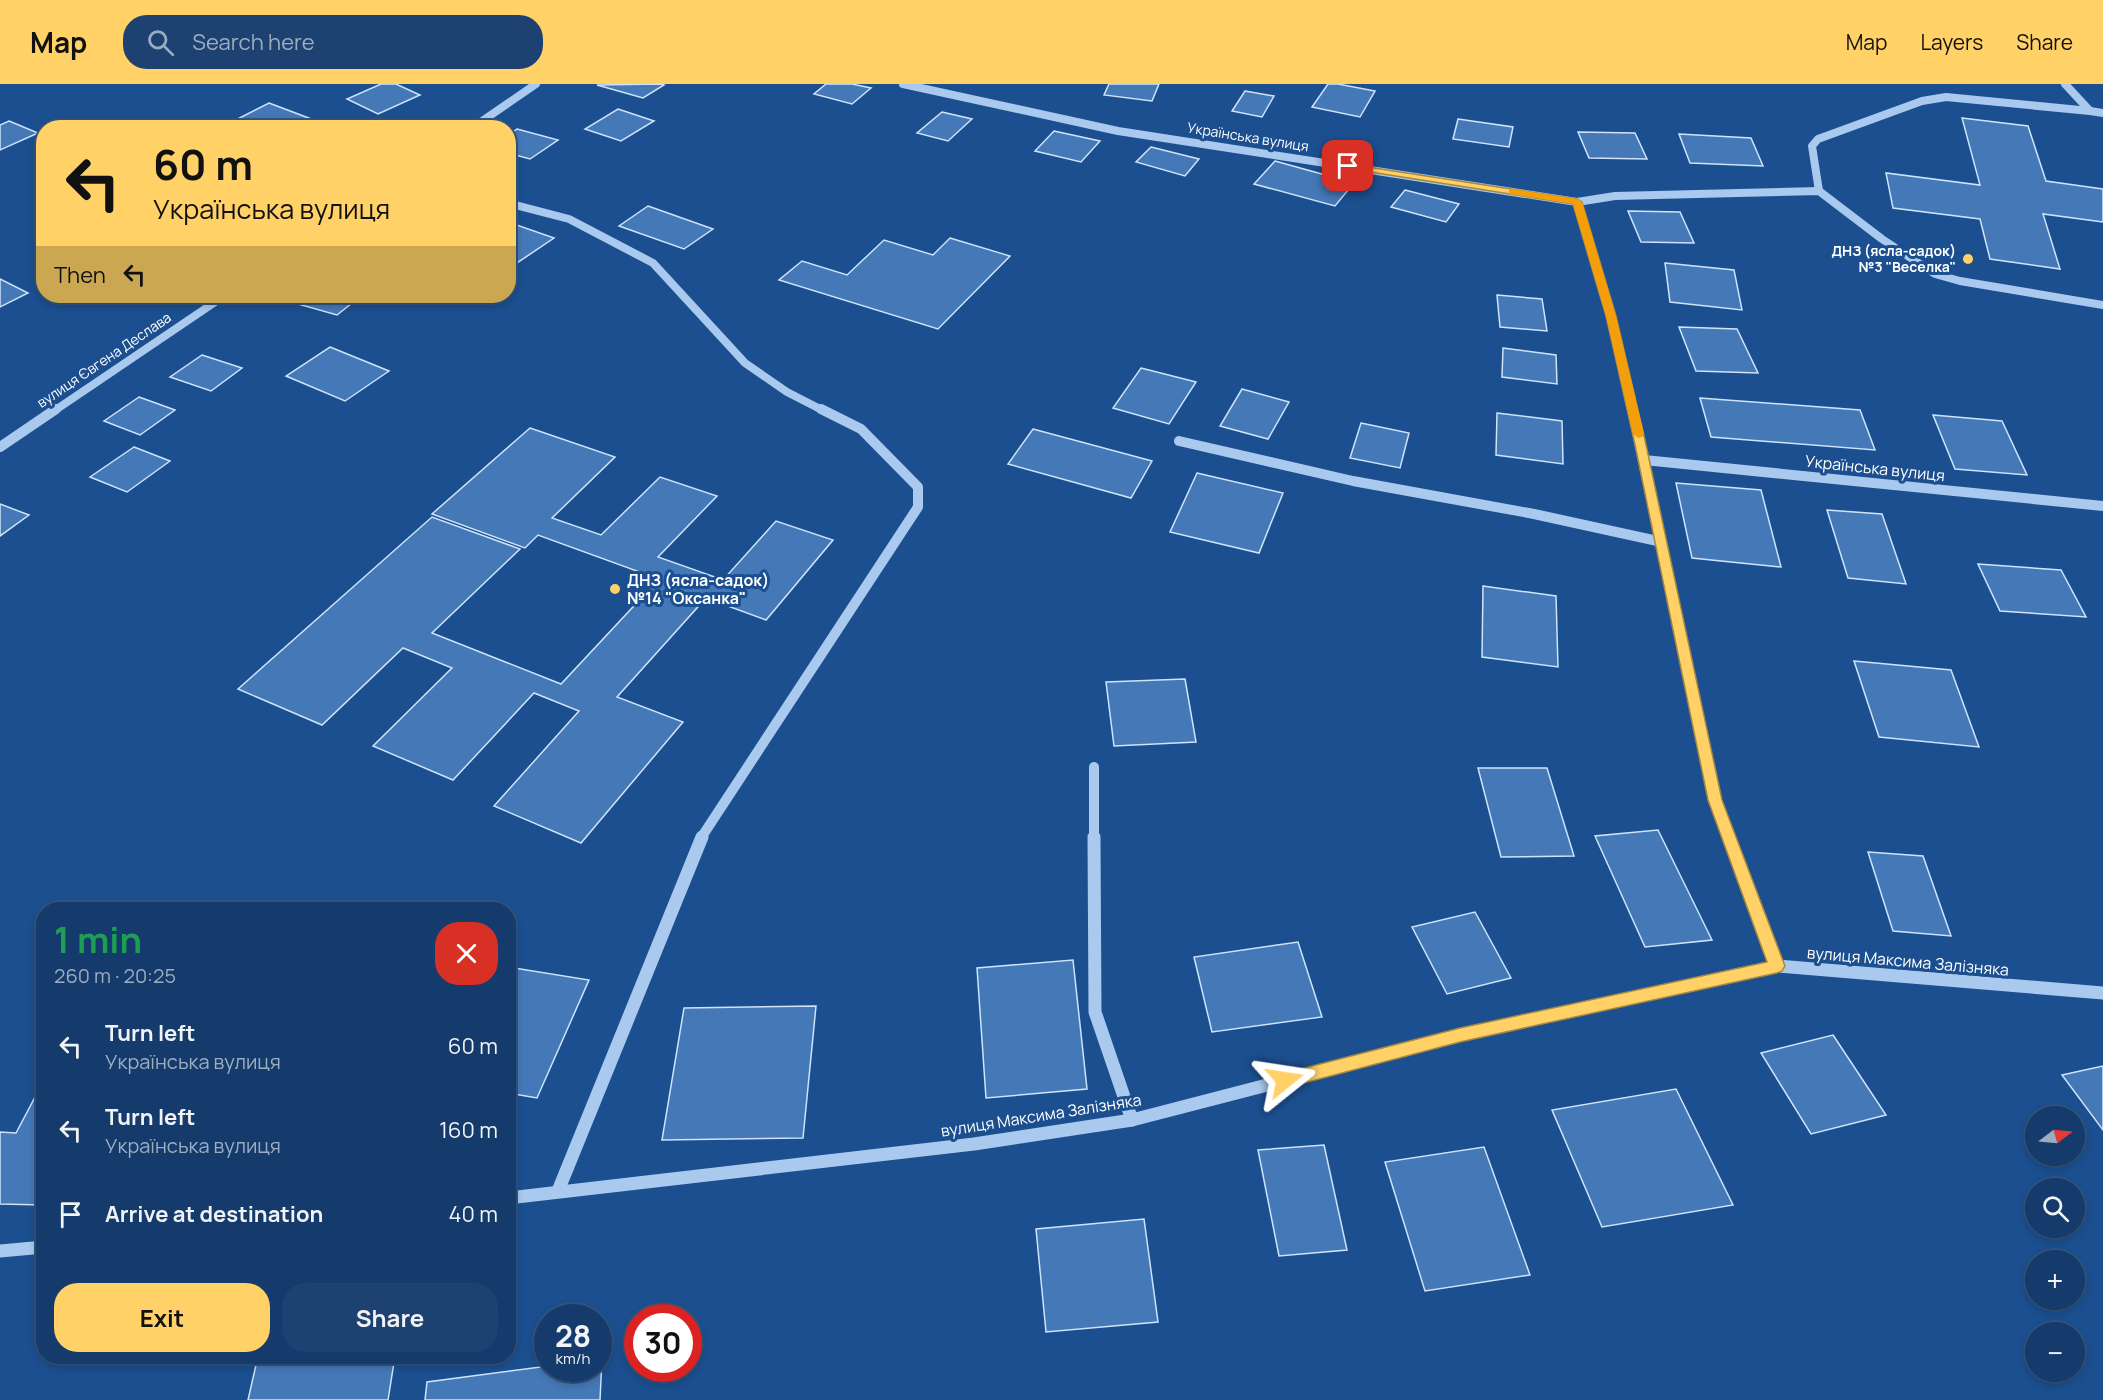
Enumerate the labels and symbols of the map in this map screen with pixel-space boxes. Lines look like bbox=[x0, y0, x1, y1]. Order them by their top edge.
street label: Українська вулиця bbox=[1186, 117, 1310, 156]
pin bbox=[1322, 140, 1373, 191]
place label: ДНЗ (ясла-садок) №3 "Веселка" bbox=[1832, 241, 1956, 276]
marker: ДНЗ (ясла-садок) №3 "Веселка" bbox=[1961, 252, 1975, 266]
street label: вулиця Євгена Деслава bbox=[33, 308, 175, 412]
street label: Українська вулиця bbox=[1804, 450, 1946, 486]
place label: ДНЗ (ясла-садок) №14 "Оксанка" bbox=[627, 569, 769, 609]
marker: ДНЗ (ясла-садок) №14 "Оксанка" bbox=[608, 582, 622, 596]
street label: вулиця Максима Залізняка bbox=[1806, 941, 2010, 981]
position arrow bbox=[1253, 1048, 1317, 1112]
street label: вулиця Максима Залізняка bbox=[939, 1088, 1143, 1142]
north arrow bbox=[2025, 1106, 2085, 1166]
speed limit sign: 30 bbox=[624, 1304, 702, 1382]

